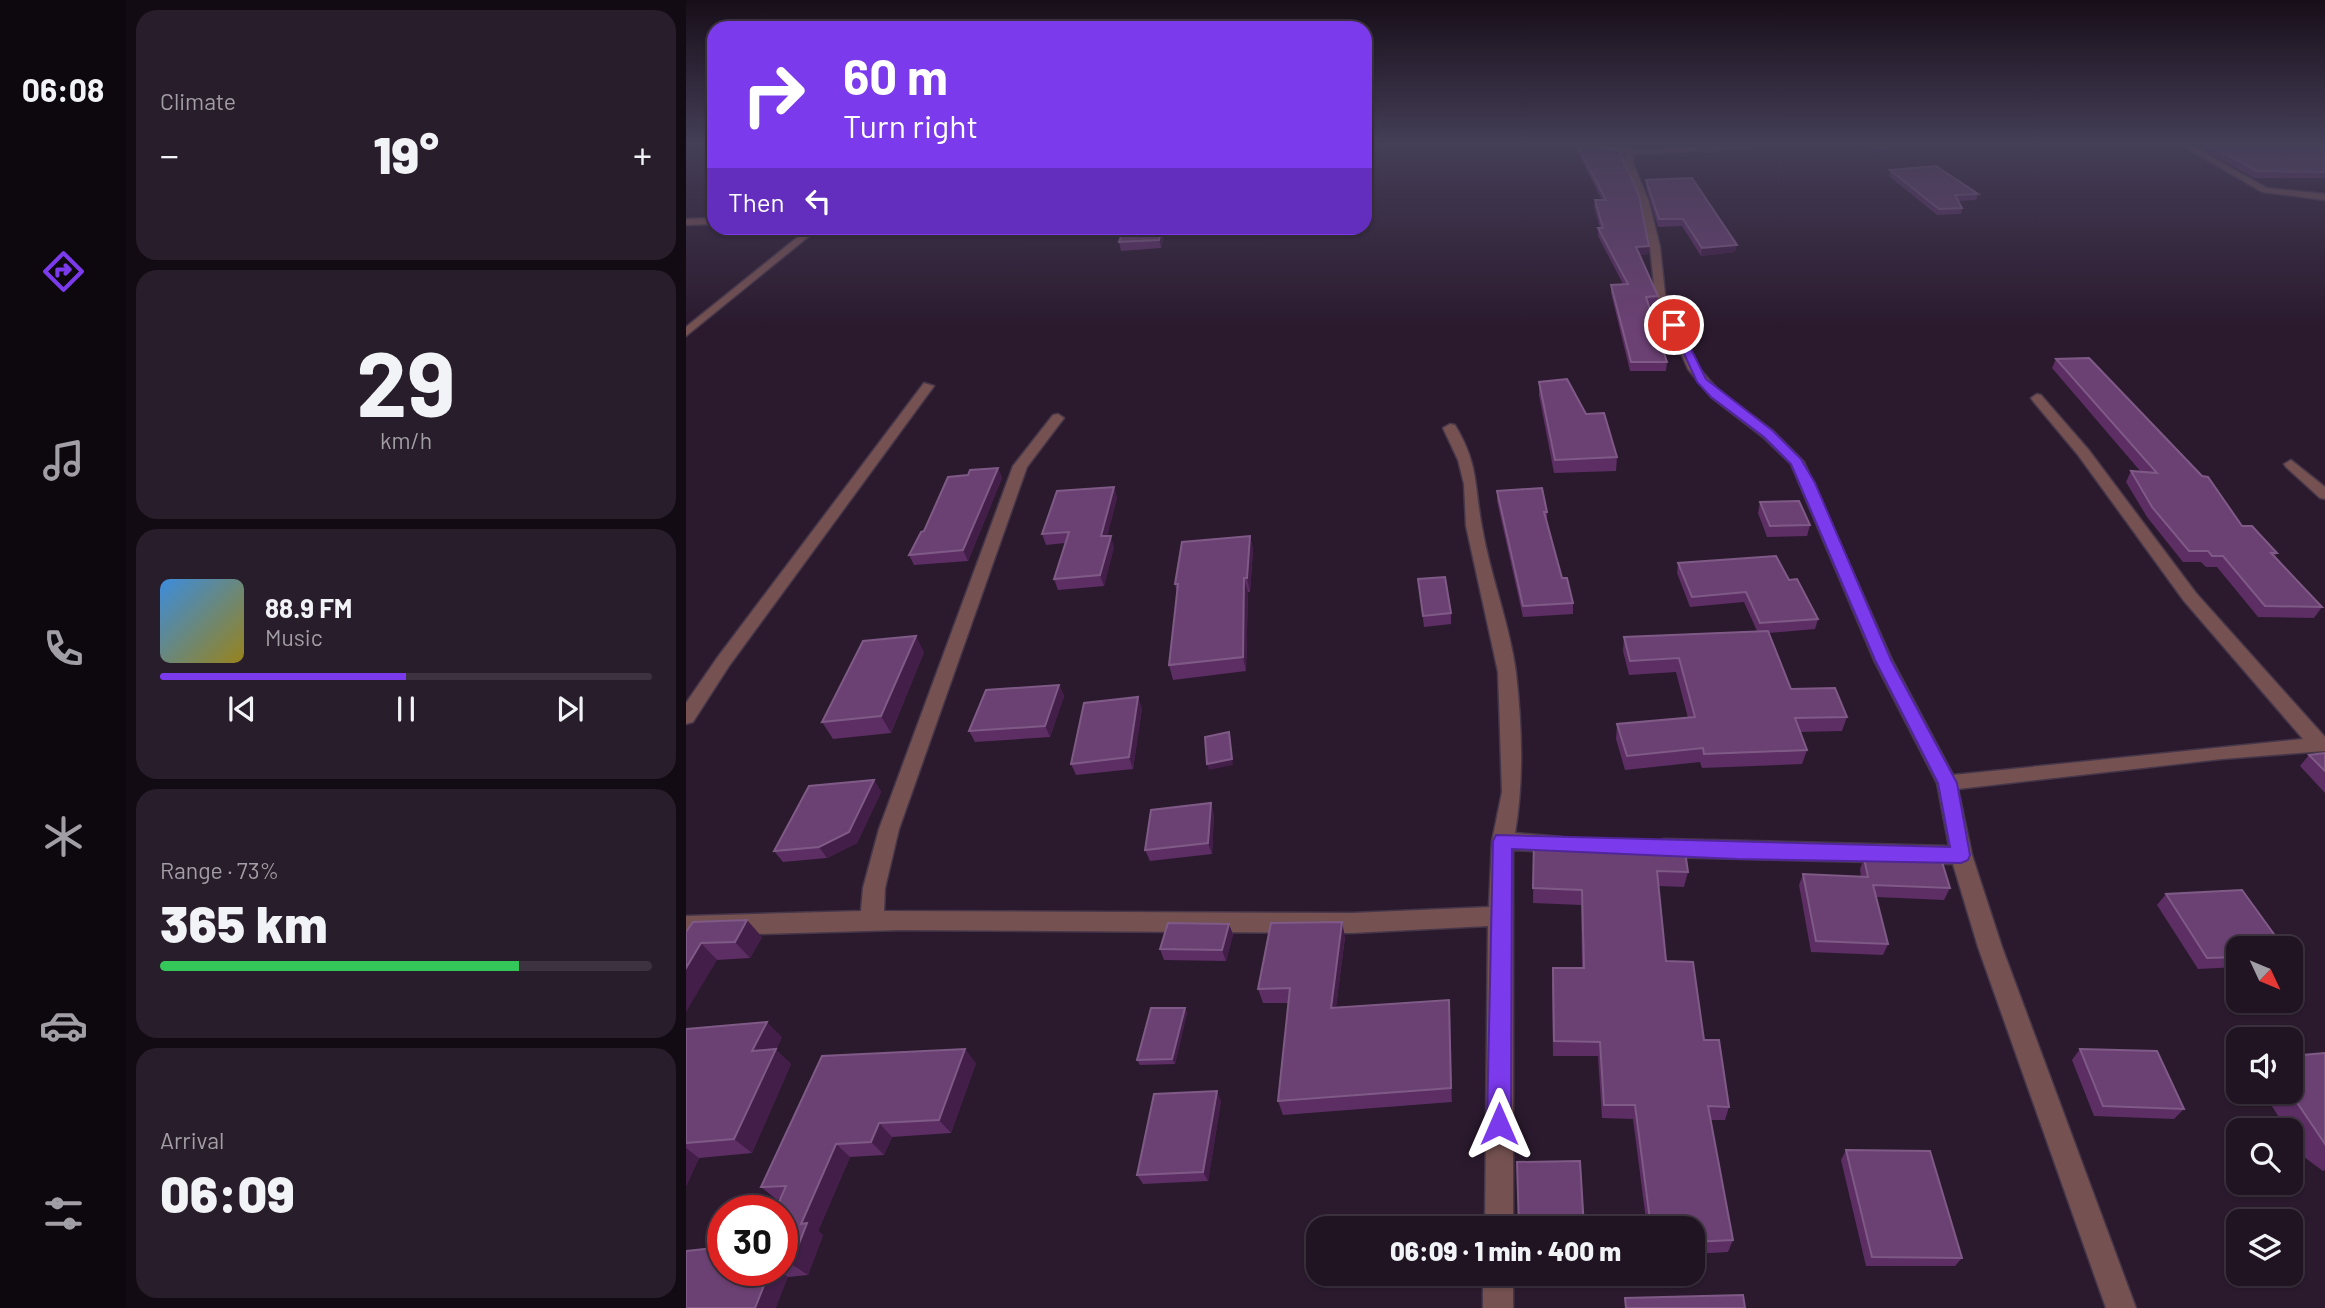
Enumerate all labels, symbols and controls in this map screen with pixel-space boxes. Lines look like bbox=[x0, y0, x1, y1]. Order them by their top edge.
text: 60 m bbox=[843, 46, 948, 105]
icon: right bbox=[728, 49, 819, 140]
text: 06:08 bbox=[22, 70, 104, 108]
text: Climate bbox=[160, 87, 236, 115]
text: Turn right bbox=[843, 106, 978, 144]
text: 19° bbox=[373, 122, 439, 184]
text: − bbox=[160, 131, 179, 177]
text: + bbox=[633, 131, 652, 177]
icon: left bbox=[799, 182, 837, 220]
text: Then bbox=[728, 186, 785, 217]
icon: directions bbox=[39, 247, 88, 296]
pin bbox=[1644, 295, 1704, 355]
icon: arrive bbox=[1655, 306, 1693, 344]
text: 29 bbox=[356, 326, 456, 435]
text: km/h bbox=[380, 426, 432, 454]
icon: music bbox=[39, 436, 88, 485]
text: 88.9 FM bbox=[265, 592, 352, 623]
text: Music bbox=[265, 623, 323, 651]
icon: phone bbox=[39, 624, 88, 673]
icon: previous bbox=[223, 690, 261, 728]
icon: pause bbox=[387, 690, 425, 728]
icon: next bbox=[551, 690, 589, 728]
icon: climate bbox=[39, 812, 88, 861]
text: Range · 73% bbox=[160, 856, 279, 884]
text: 365 km bbox=[160, 891, 328, 953]
north arrow bbox=[2226, 936, 2303, 1013]
map controls bbox=[2226, 936, 2303, 1286]
icon: car bbox=[39, 1001, 88, 1050]
button: sound bbox=[2226, 1027, 2303, 1104]
position arrow bbox=[1462, 1087, 1536, 1161]
button: search bbox=[2226, 1118, 2303, 1195]
text: Arrival bbox=[160, 1126, 224, 1154]
text: 06:09 bbox=[160, 1161, 295, 1223]
icon: filters bbox=[39, 1189, 88, 1238]
speed limit sign: 30 bbox=[707, 1195, 798, 1286]
button: layers bbox=[2226, 1209, 2303, 1286]
text: 06:09 · 1 min · 400 m bbox=[1390, 1235, 1621, 1266]

